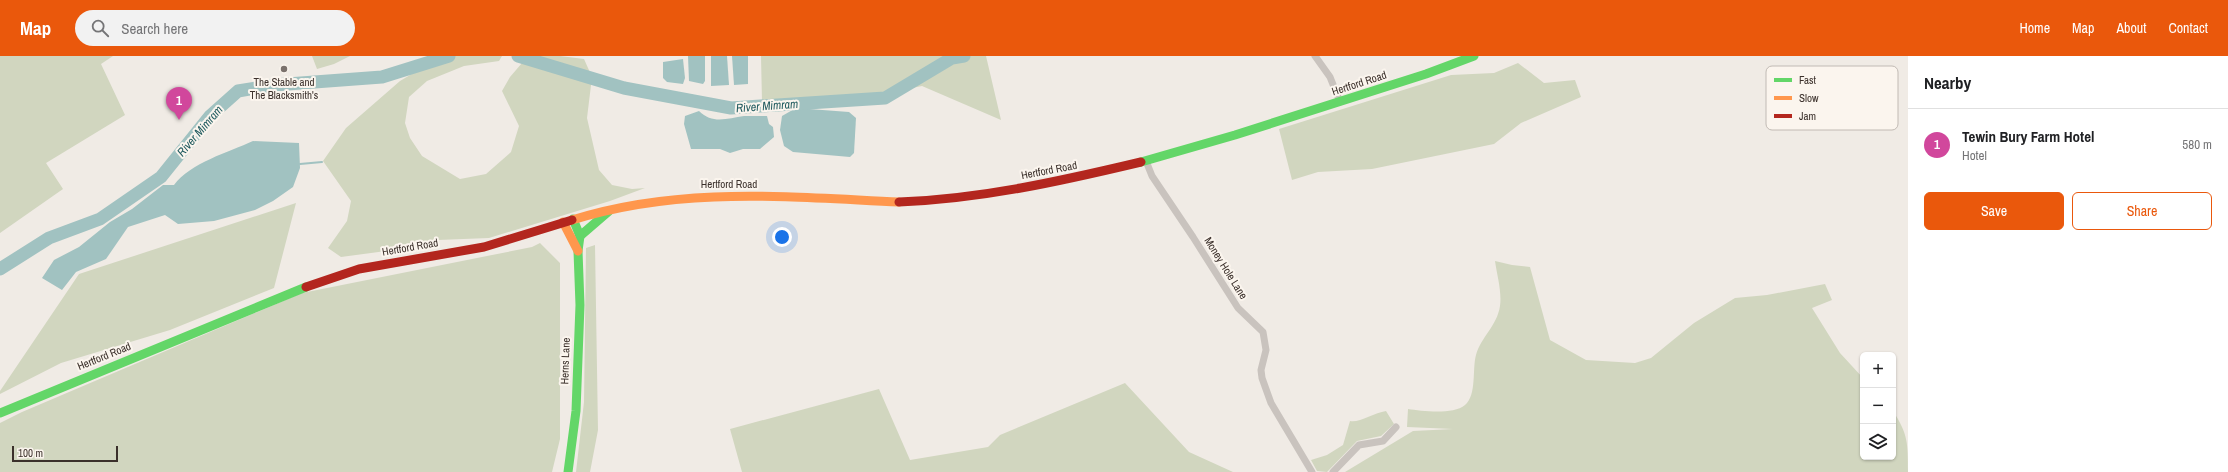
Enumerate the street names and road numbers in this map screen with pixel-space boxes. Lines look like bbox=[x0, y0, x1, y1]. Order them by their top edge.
street label: Hertford Road bbox=[1330, 68, 1388, 98]
street label: Hertford Road bbox=[1020, 158, 1078, 182]
street label: Hertford Road bbox=[701, 177, 757, 191]
street label: Money Hole Lane bbox=[1201, 234, 1251, 302]
street label: Hertford Road bbox=[381, 235, 439, 259]
street label: Herns Lane bbox=[557, 337, 573, 385]
street label: Hertford Road bbox=[75, 339, 133, 373]

